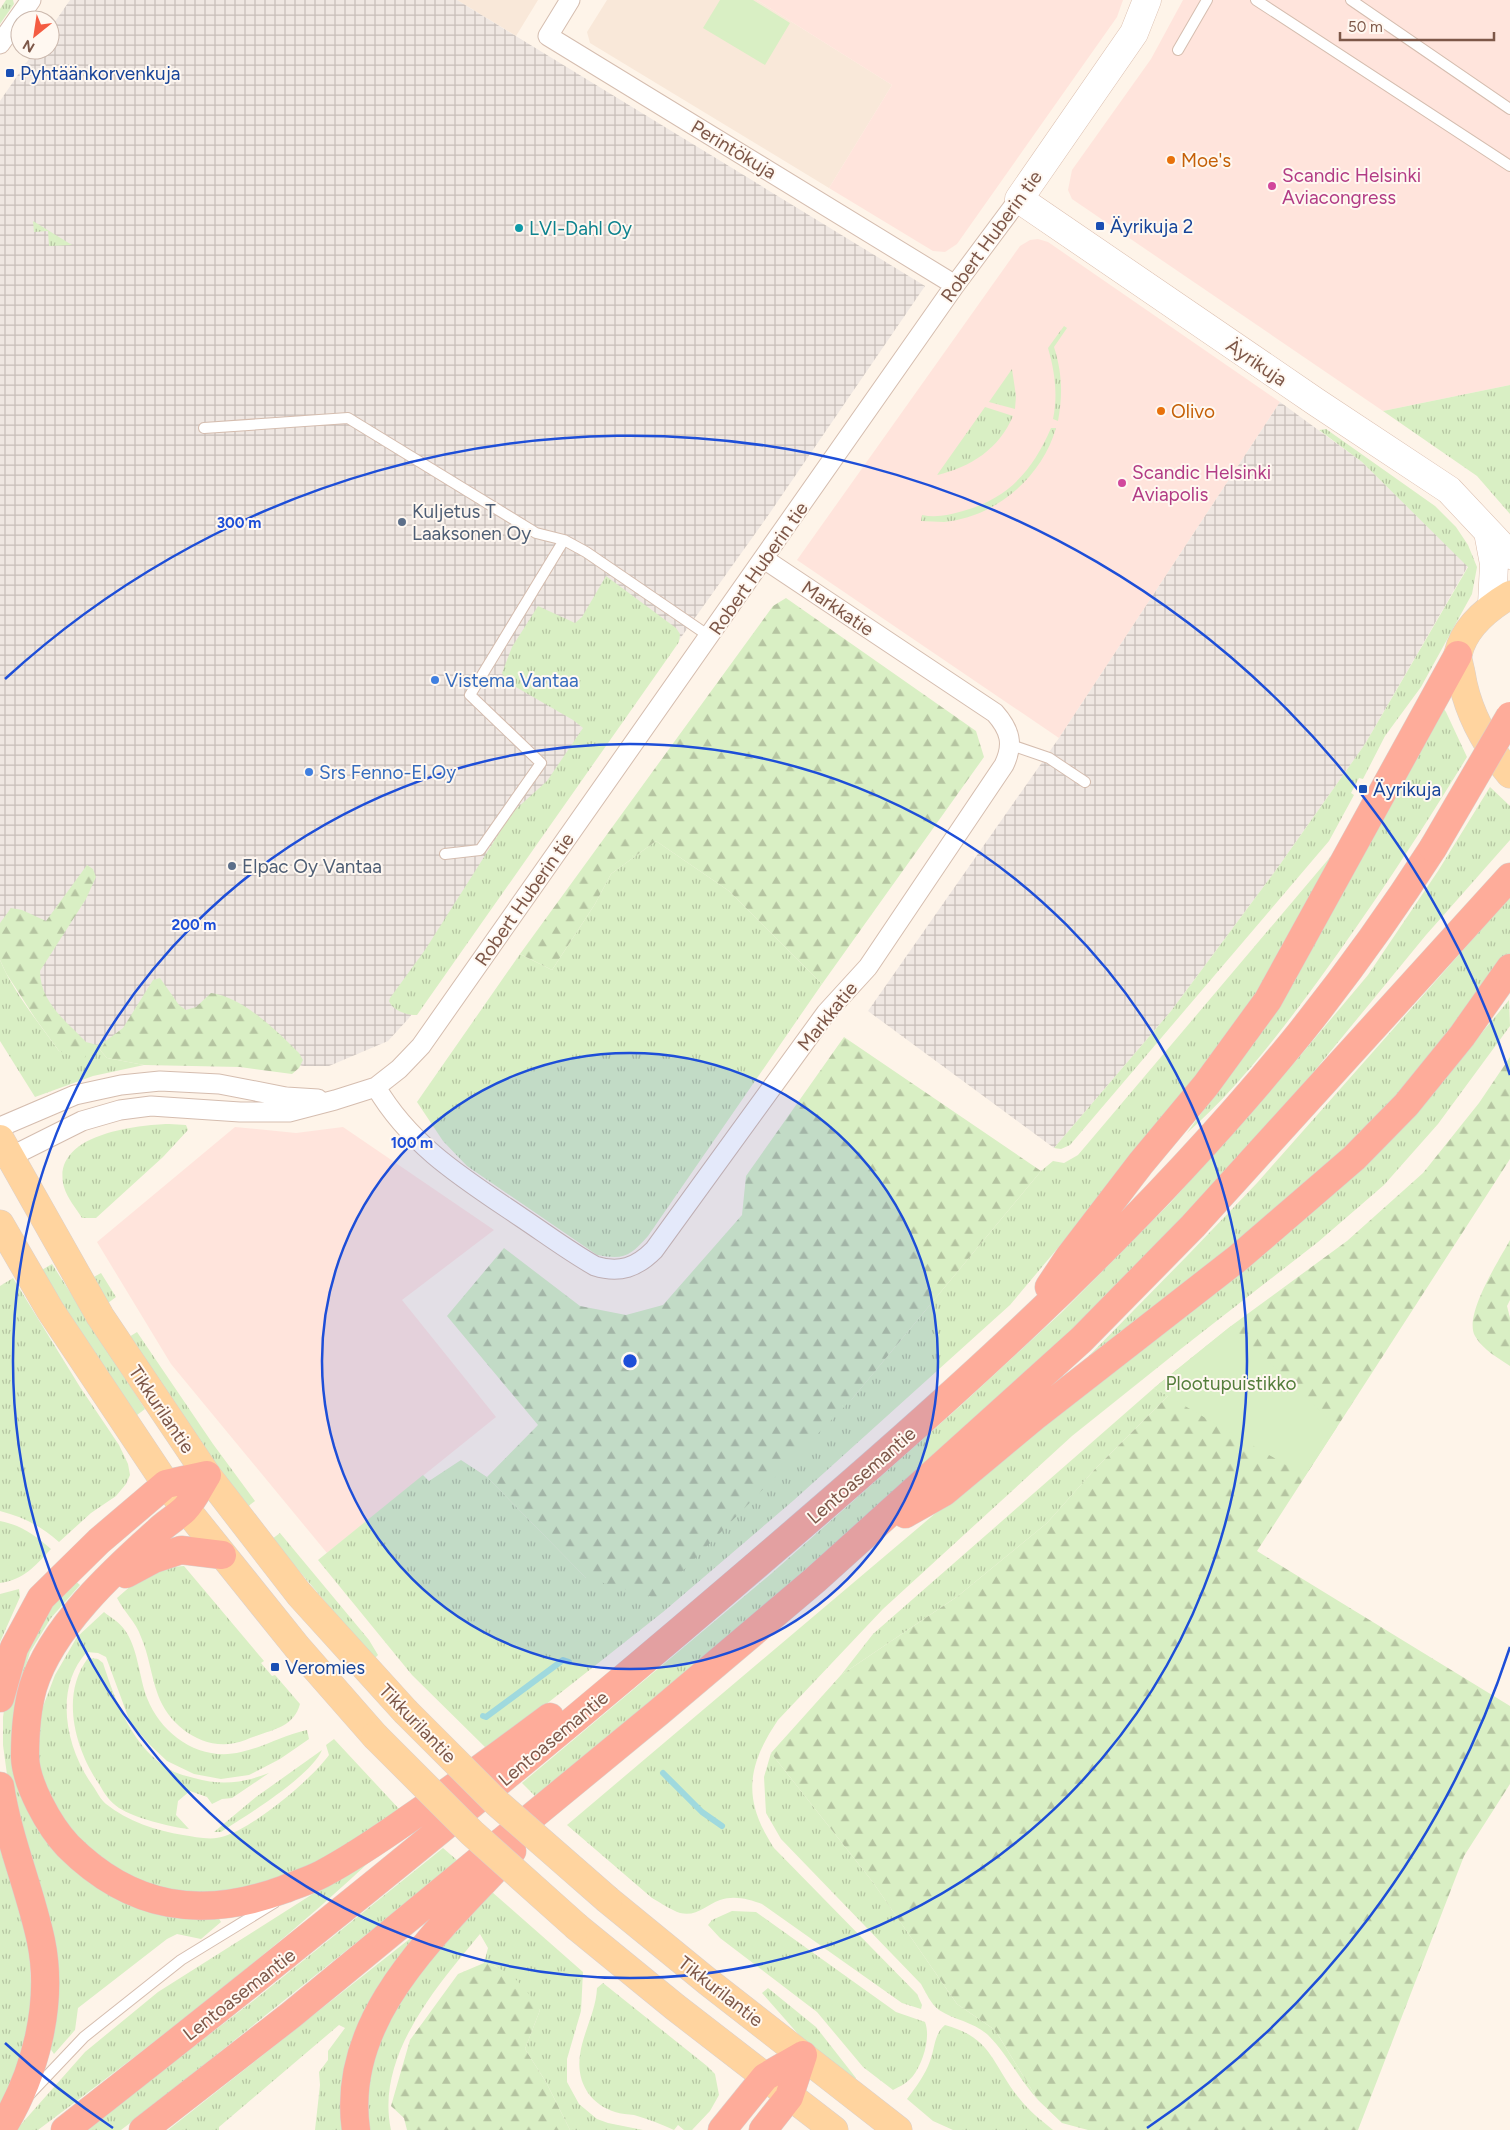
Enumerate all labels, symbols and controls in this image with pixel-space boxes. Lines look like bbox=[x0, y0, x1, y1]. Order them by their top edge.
north arrow bbox=[10, 10, 60, 60]
scale bar bbox=[1340, 10, 1494, 42]
text: 50 m bbox=[1348, 18, 1383, 36]
text: N bbox=[20, 36, 38, 56]
place label: Pyhtäänkorvenkuja bbox=[20, 62, 180, 85]
marker: Pyhtäänkorvenkuja bbox=[4, 67, 16, 79]
street label: Perintökuja bbox=[687, 115, 781, 184]
place label: Moe's bbox=[1181, 149, 1231, 172]
marker: Moe's bbox=[1165, 154, 1177, 166]
place label: Scandic Helsinki Aviacongress bbox=[1282, 164, 1421, 209]
street label: Robert Huberin tie bbox=[936, 166, 1047, 307]
marker: Scandic Helsinki Aviacongress bbox=[1266, 180, 1278, 192]
place label: Äyrikuja 2 bbox=[1110, 215, 1193, 238]
place label: LVI-Dahl Oy bbox=[529, 217, 632, 240]
marker: Äyrikuja 2 bbox=[1094, 220, 1106, 232]
marker: LVI-Dahl Oy bbox=[513, 222, 525, 234]
street label: Äyrikuja bbox=[1222, 334, 1291, 391]
place label: Olivo bbox=[1171, 400, 1215, 423]
marker: Olivo bbox=[1155, 405, 1167, 417]
place label: Scandic Helsinki Aviapolis bbox=[1132, 461, 1271, 506]
marker: Scandic Helsinki Aviapolis bbox=[1116, 477, 1128, 489]
street label: Robert Huberin tie bbox=[704, 497, 813, 639]
place label: Kuljetus T Laaksonen Oy bbox=[412, 500, 531, 545]
text: 300 m bbox=[217, 514, 261, 532]
marker: Kuljetus T Laaksonen Oy bbox=[396, 516, 408, 528]
street label: Markkatie bbox=[797, 576, 878, 641]
place label: Vistema Vantaa bbox=[445, 669, 579, 692]
marker: Vistema Vantaa bbox=[429, 674, 441, 686]
place label: Srs Fenno-El Oy bbox=[319, 761, 456, 784]
marker: Srs Fenno-El Oy bbox=[303, 766, 315, 778]
place label: Äyrikuja bbox=[1373, 778, 1441, 801]
marker: Äyrikuja bbox=[1357, 783, 1369, 795]
street label: Robert Huberin tie bbox=[470, 828, 579, 970]
place label: Elpac Oy Vantaa bbox=[242, 855, 382, 878]
marker: Elpac Oy Vantaa bbox=[226, 860, 238, 872]
text: 200 m bbox=[172, 916, 216, 934]
street label: Markkatie bbox=[793, 977, 862, 1055]
text: 100 m bbox=[391, 1134, 433, 1152]
centre of rings bbox=[621, 1352, 639, 1370]
street label: Tikkurilantie bbox=[124, 1361, 199, 1458]
park label: Plootupuistikko bbox=[1166, 1372, 1296, 1395]
street label: Lentoasemantie bbox=[802, 1422, 920, 1529]
place label: Veromies bbox=[285, 1656, 365, 1679]
marker: Veromies bbox=[269, 1661, 281, 1673]
street label: Tikkurilantie bbox=[374, 1679, 461, 1768]
street label: Lentoasemantie bbox=[494, 1686, 613, 1791]
street label: Lentoasemantie bbox=[179, 1943, 300, 2045]
street label: Tikkurilantie bbox=[674, 1951, 768, 2032]

